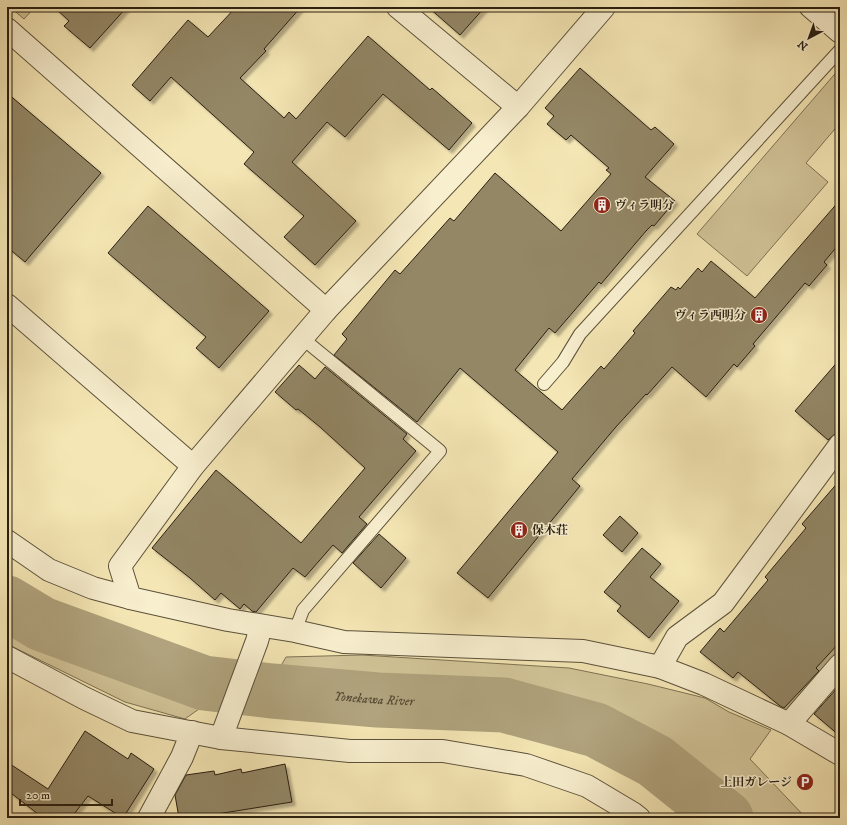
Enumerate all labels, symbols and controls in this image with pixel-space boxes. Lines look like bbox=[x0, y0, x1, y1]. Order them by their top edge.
north arrow bbox=[789, 18, 829, 58]
text: N bbox=[795, 37, 811, 53]
building icon: ヴィラ明分 bbox=[592, 195, 612, 215]
place label: ヴィラ明分 bbox=[615, 198, 674, 213]
building icon: ヴィラ西明分 bbox=[749, 305, 769, 325]
place label: ヴィラ西明分 bbox=[675, 308, 746, 323]
building icon: 保木荘 bbox=[509, 520, 529, 540]
place label: 保木荘 bbox=[532, 523, 568, 538]
water label: Yonekawa River bbox=[333, 688, 416, 709]
parking icon: 上田ガレージ bbox=[795, 772, 815, 792]
place label: 上田ガレージ bbox=[720, 775, 792, 790]
scale bar bbox=[20, 781, 112, 807]
text: 20 m bbox=[26, 788, 50, 803]

